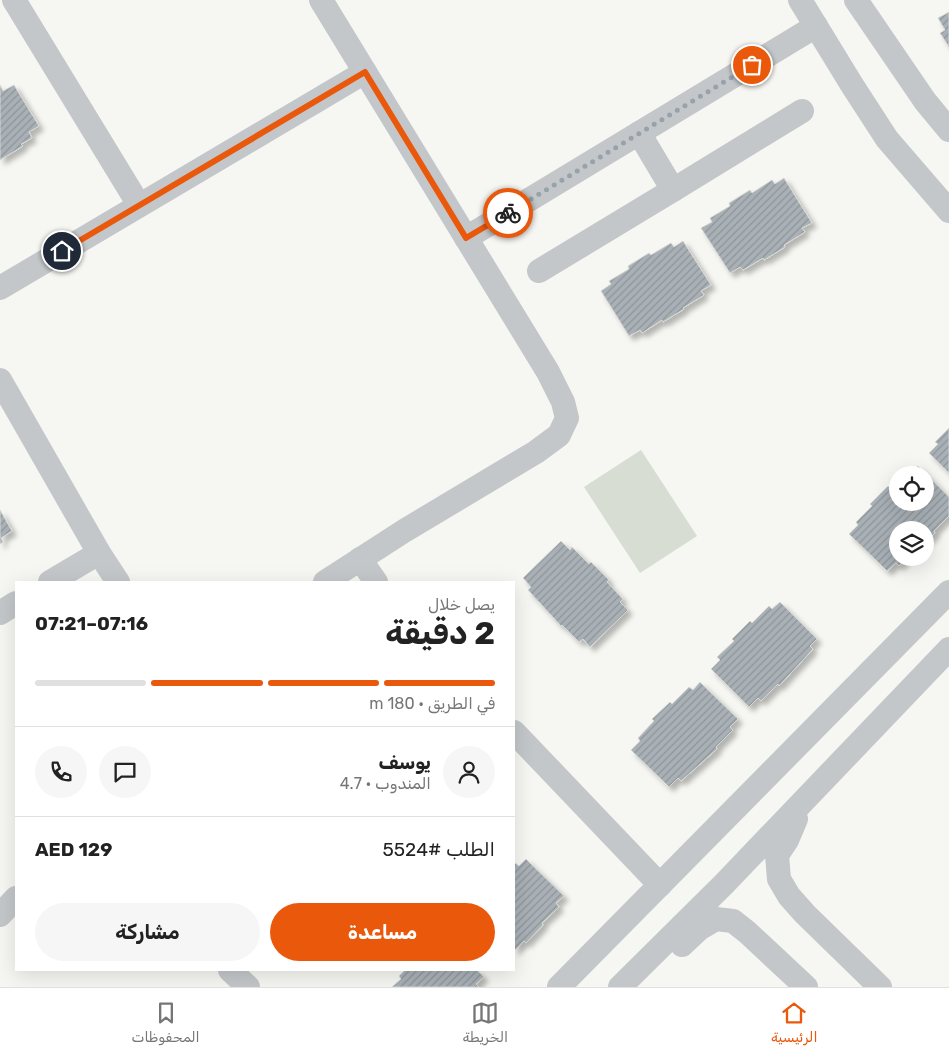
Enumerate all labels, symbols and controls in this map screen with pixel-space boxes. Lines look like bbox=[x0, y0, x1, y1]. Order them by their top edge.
pin bbox=[731, 44, 773, 86]
icon: bag bbox=[738, 51, 766, 79]
courier bbox=[483, 188, 533, 238]
icon: bike bbox=[494, 199, 522, 227]
pin bbox=[41, 230, 83, 272]
icon: home bbox=[48, 237, 76, 265]
map controls bbox=[889, 466, 934, 566]
button: locate bbox=[889, 466, 934, 511]
button: layers bbox=[889, 521, 934, 566]
text: يصل خلال bbox=[428, 595, 495, 614]
text: 07:16–07:21 bbox=[35, 612, 148, 635]
text: 2 دقيقة bbox=[385, 614, 495, 652]
text: في الطريق · 180 m bbox=[369, 694, 495, 713]
button: phone bbox=[35, 746, 87, 798]
button: chat bbox=[99, 746, 151, 798]
button: person bbox=[443, 746, 495, 798]
text: يوسف bbox=[378, 751, 431, 774]
text: المندوب · 4.7 bbox=[340, 774, 431, 793]
text: AED 129 bbox=[35, 838, 112, 861]
text: الطلب #5524 bbox=[382, 838, 495, 861]
button: مشاركة bbox=[35, 903, 260, 961]
button: مساعدة bbox=[270, 903, 495, 961]
tab: المحفوظات bbox=[131, 999, 200, 1046]
tab: الخريطة bbox=[462, 999, 508, 1046]
tab: الرئيسية bbox=[771, 999, 818, 1046]

